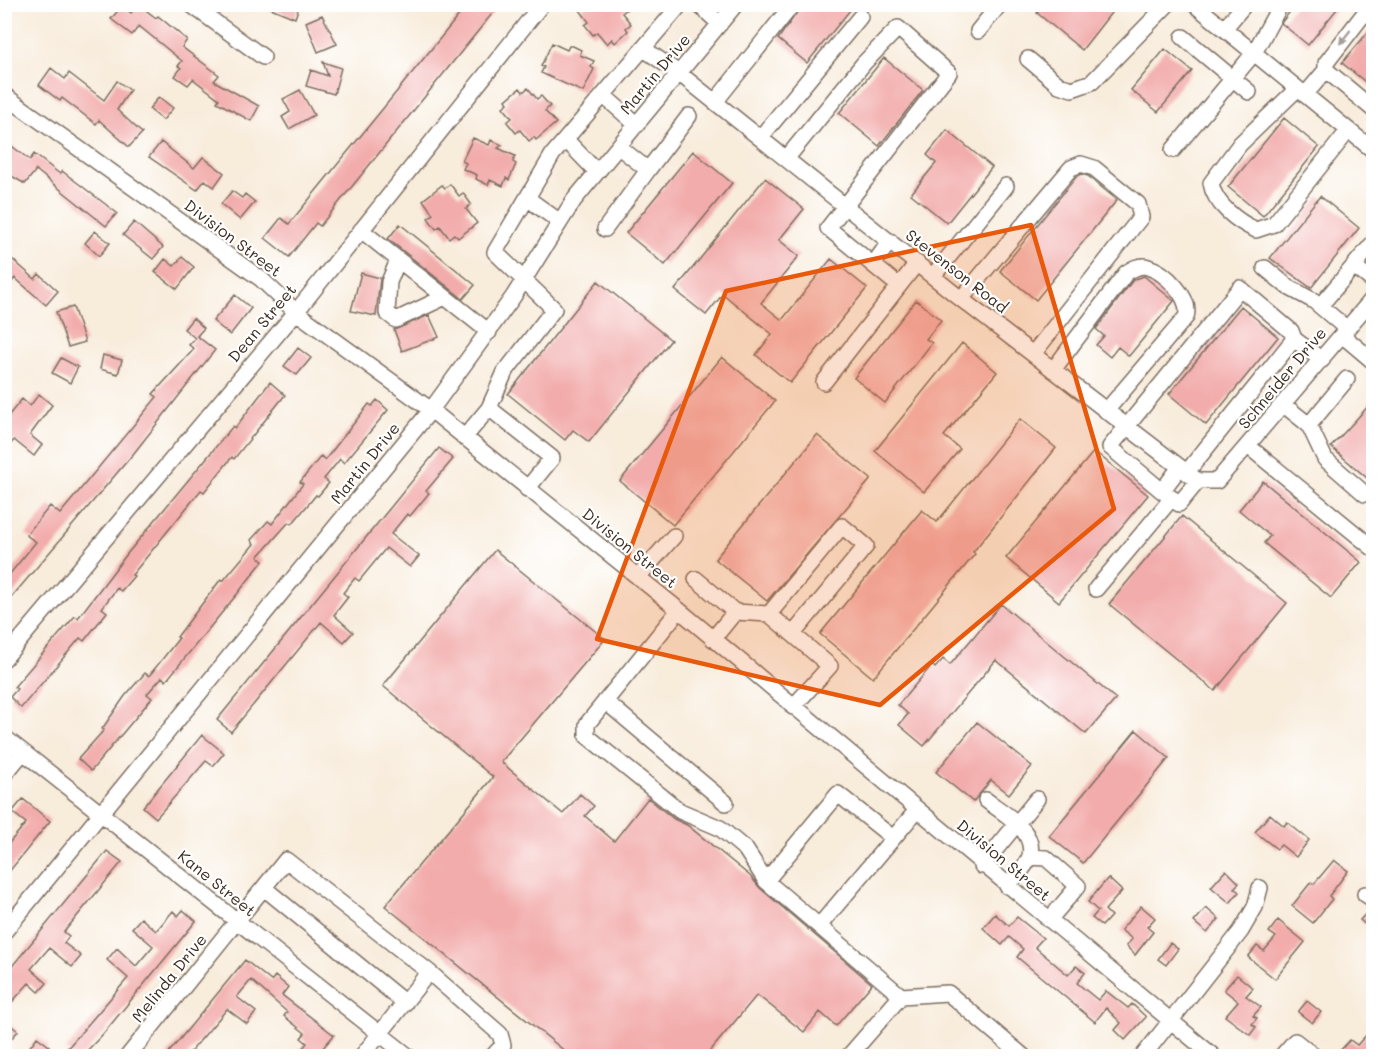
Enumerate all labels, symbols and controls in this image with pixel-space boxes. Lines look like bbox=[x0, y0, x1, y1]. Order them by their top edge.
street label: Martin Drive bbox=[615, 29, 694, 118]
one-way arrow bbox=[1340, 30, 1352, 45]
street label: Division Street bbox=[181, 194, 286, 281]
street label: Stevenson Road bbox=[902, 224, 1013, 317]
street label: Dean Street bbox=[223, 279, 300, 366]
street label: Schneider Drive bbox=[1233, 322, 1330, 433]
street label: Martin Drive bbox=[325, 418, 404, 508]
street label: Division Street bbox=[579, 503, 682, 592]
street label: Division Street bbox=[953, 814, 1056, 905]
street label: Kane Street bbox=[174, 845, 261, 921]
street label: Melinda Drive bbox=[126, 929, 211, 1026]

